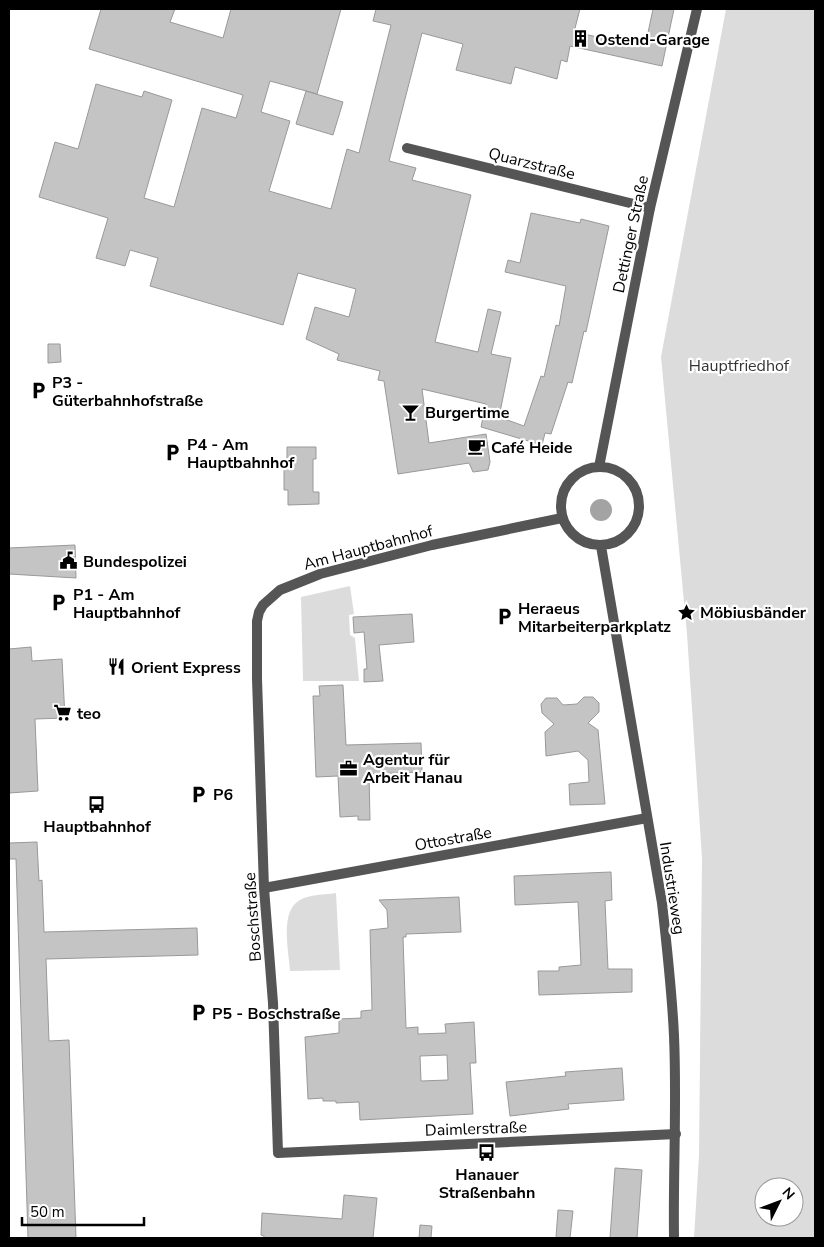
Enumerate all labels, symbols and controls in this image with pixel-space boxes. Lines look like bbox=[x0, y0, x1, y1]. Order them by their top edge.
building icon: Ostend-Garage bbox=[571, 29, 591, 49]
place label: Ostend-Garage bbox=[595, 29, 710, 51]
street label: Quarzstraße bbox=[486, 143, 577, 185]
street label: Dettinger Straße bbox=[608, 173, 654, 295]
park label: Hauptfriedhof bbox=[689, 355, 790, 377]
place label: P3 - Güterbahnhofstraße bbox=[52, 372, 204, 412]
parking icon: P3 - Güterbahnhofstraße bbox=[28, 381, 48, 401]
bar icon: Burgertime bbox=[401, 402, 421, 422]
place label: Burgertime bbox=[425, 402, 510, 424]
place label: P4 - Am Hauptbahnhof bbox=[187, 434, 296, 474]
cafe icon: Café Heide bbox=[467, 437, 487, 457]
place label: Café Heide bbox=[491, 437, 573, 459]
parking icon: P4 - Am Hauptbahnhof bbox=[163, 443, 183, 463]
street label: Am Hauptbahnhof bbox=[301, 520, 436, 576]
public building icon: Bundespolizei bbox=[59, 551, 79, 571]
place label: Bundespolizei bbox=[83, 551, 187, 573]
place label: P1 - Am Hauptbahnhof bbox=[73, 584, 182, 624]
parking icon: P1 - Am Hauptbahnhof bbox=[49, 593, 69, 613]
place label: Heraeus Mitarbeiterparkplatz bbox=[518, 598, 671, 638]
place icon: Möbiusbänder bbox=[676, 602, 696, 622]
place label: Möbiusbänder bbox=[700, 602, 807, 624]
parking icon: Heraeus Mitarbeiterparkplatz bbox=[494, 607, 514, 627]
restaurant icon: Orient Express bbox=[107, 657, 127, 677]
place label: Orient Express bbox=[131, 657, 241, 679]
supermarket icon: teo bbox=[53, 703, 73, 723]
place label: teo bbox=[77, 703, 101, 725]
place label: Agentur für Arbeit Hanau bbox=[363, 749, 463, 789]
office icon: Agentur für Arbeit Hanau bbox=[339, 758, 359, 778]
parking icon: P6 bbox=[189, 784, 209, 804]
place label: P6 bbox=[213, 784, 233, 806]
bus stop icon: Hauptbahnhof bbox=[87, 795, 107, 815]
place label: Hauptbahnhof bbox=[43, 816, 152, 838]
street label: Ottostraße bbox=[413, 821, 493, 857]
street label: Industrieweg bbox=[654, 840, 690, 936]
street label: Boschstraße bbox=[239, 871, 267, 962]
parking icon: P5 - Boschstraße bbox=[188, 1003, 208, 1023]
place label: P5 - Boschstraße bbox=[212, 1003, 341, 1025]
street label: Daimlerstraße bbox=[425, 1116, 528, 1142]
bus stop icon: Hanauer Straßenbahn bbox=[477, 1143, 497, 1163]
place label: Hanauer Straßenbahn bbox=[439, 1164, 535, 1204]
north arrow bbox=[754, 1177, 804, 1227]
text: N bbox=[778, 1183, 799, 1204]
scale bar bbox=[22, 1194, 145, 1226]
text: 50 m bbox=[30, 1202, 65, 1222]

